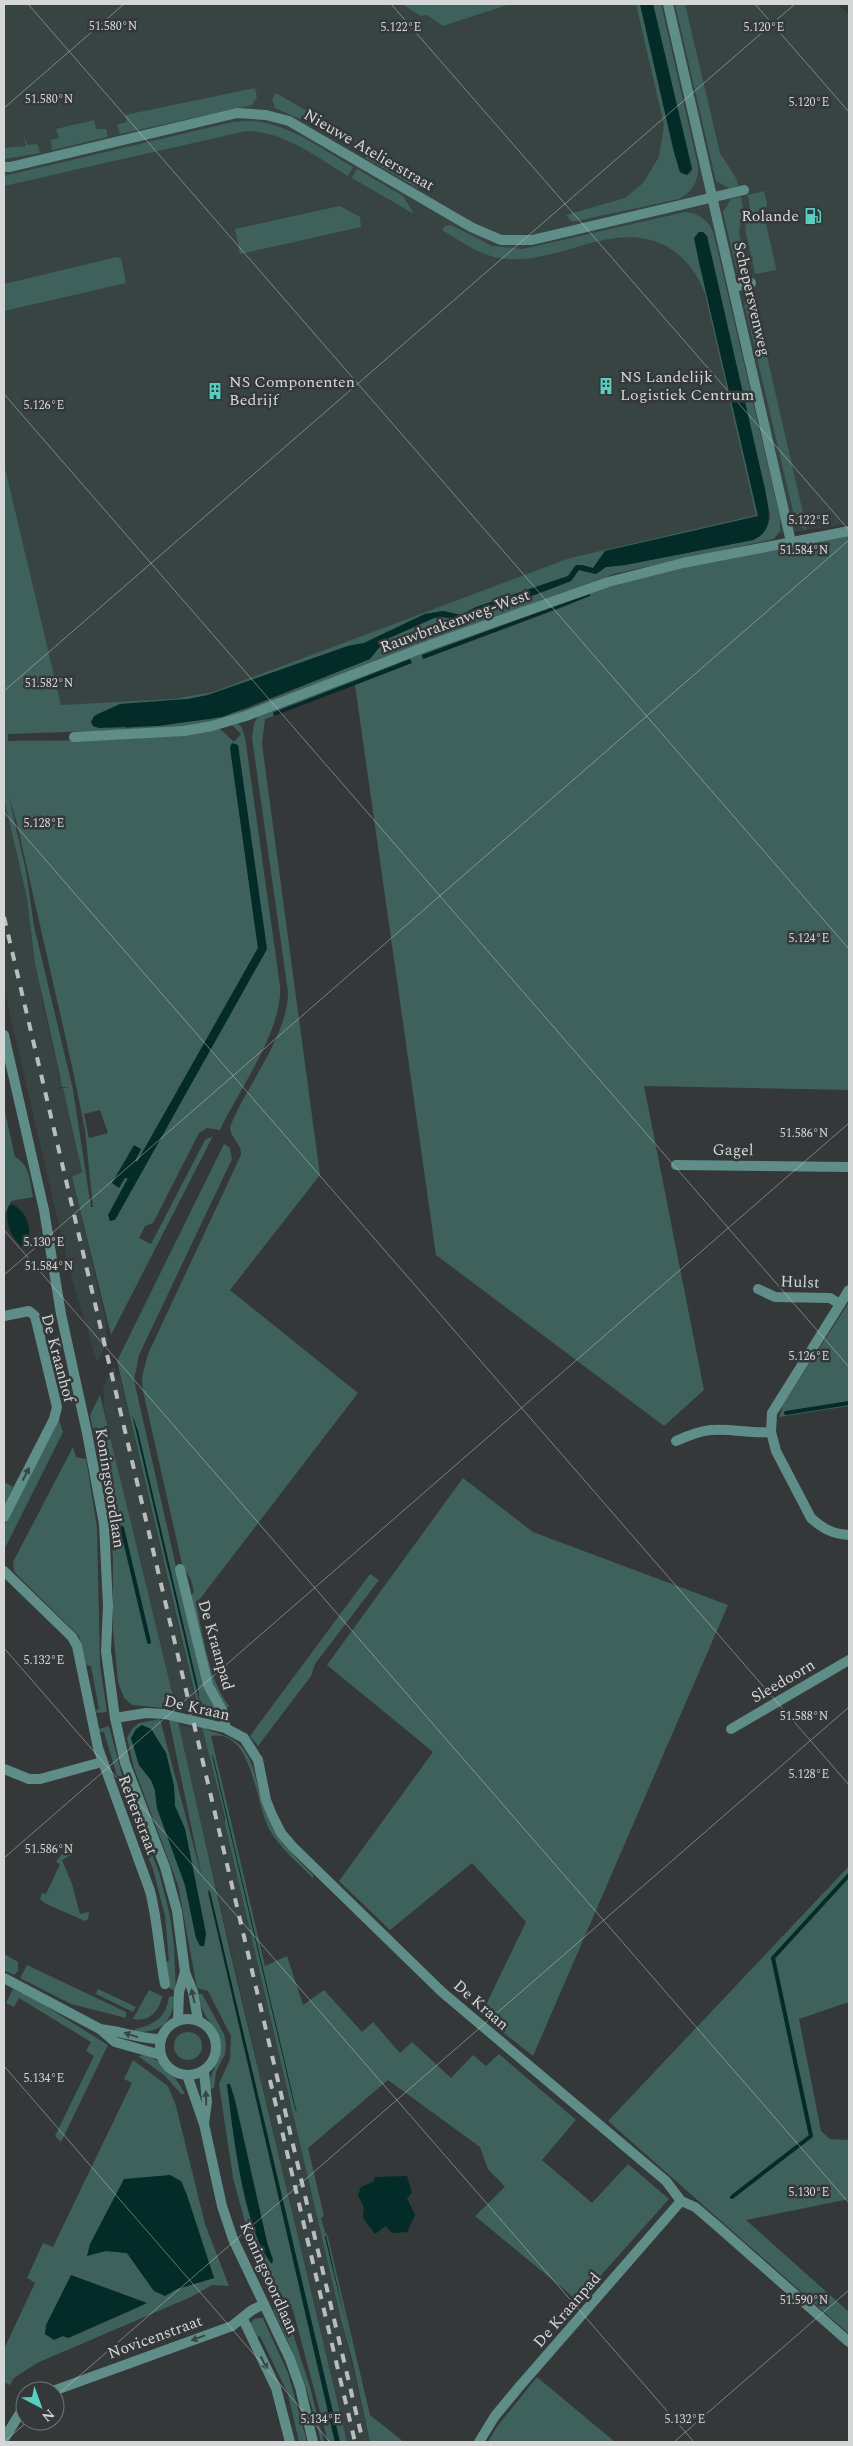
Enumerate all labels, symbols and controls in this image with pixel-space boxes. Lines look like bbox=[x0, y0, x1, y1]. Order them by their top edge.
text: 51.580°N bbox=[89, 17, 137, 36]
text: 5.122°E bbox=[381, 18, 421, 37]
text: 5.120°E bbox=[744, 18, 784, 37]
text: 51.580°N bbox=[25, 90, 73, 109]
text: 5.120°E bbox=[789, 93, 829, 112]
street label: Nieuwe Atelierstraat bbox=[299, 103, 439, 197]
place label: Rolande bbox=[741, 204, 799, 228]
fuel station icon: Rolande bbox=[803, 206, 823, 226]
street label: Schepersvenweg bbox=[727, 239, 777, 359]
place label: NS Landelijk Logistiek Centrum bbox=[620, 365, 754, 407]
place label: NS Componenten Bedrijf bbox=[229, 370, 355, 412]
building icon: NS Landelijk Logistiek Centrum bbox=[596, 376, 616, 396]
building icon: NS Componenten Bedrijf bbox=[205, 381, 225, 401]
text: 5.126°E bbox=[24, 396, 64, 415]
text: 5.122°E bbox=[789, 511, 829, 530]
text: 51.584°N bbox=[780, 541, 828, 560]
street label: Rauwbrakenweg-West bbox=[377, 583, 534, 659]
text: 51.582°N bbox=[25, 674, 73, 693]
text: 5.128°E bbox=[24, 814, 64, 833]
text: 5.124°E bbox=[789, 929, 829, 948]
text: 51.586°N bbox=[780, 1124, 828, 1143]
street label: Gagel bbox=[712, 1138, 754, 1162]
text: 5.130°E bbox=[24, 1233, 64, 1252]
text: 51.584°N bbox=[25, 1257, 73, 1276]
street label: Hulst bbox=[780, 1269, 820, 1295]
street label: De Kraanhof bbox=[35, 1311, 82, 1406]
text: 5.126°E bbox=[789, 1347, 829, 1366]
street label: Koningsoordlaan bbox=[89, 1426, 131, 1550]
one-way arrow bbox=[22, 1467, 30, 1481]
street label: De Kraanpad bbox=[192, 1597, 240, 1693]
text: 5.132°E bbox=[24, 1651, 64, 1670]
street label: Sleedoorn bbox=[746, 1653, 820, 1709]
street label: De Kraan bbox=[162, 1689, 232, 1727]
text: 51.588°N bbox=[780, 1707, 828, 1726]
text: 5.128°E bbox=[789, 1765, 829, 1784]
street label: Refterstraat bbox=[112, 1772, 164, 1859]
text: 51.586°N bbox=[25, 1840, 73, 1859]
street label: De Kraan bbox=[448, 1974, 514, 2036]
one-way arrow bbox=[189, 1988, 197, 2003]
one-way arrow bbox=[123, 2031, 138, 2039]
text: 5.134°E bbox=[24, 2069, 64, 2088]
one-way arrow bbox=[202, 2089, 210, 2105]
text: 5.130°E bbox=[789, 2183, 829, 2202]
street label: Koningsoordlaan bbox=[233, 2218, 305, 2338]
street label: De Kraanpad bbox=[527, 2267, 607, 2353]
text: 51.590°N bbox=[780, 2291, 828, 2310]
street label: Novicenstraat bbox=[104, 2309, 206, 2365]
one-way arrow bbox=[190, 2334, 205, 2342]
one-way arrow bbox=[260, 2356, 268, 2370]
north arrow bbox=[15, 2381, 65, 2431]
text: N bbox=[37, 2404, 59, 2427]
text: 5.134°E bbox=[301, 2410, 341, 2429]
text: 5.132°E bbox=[665, 2410, 705, 2429]

